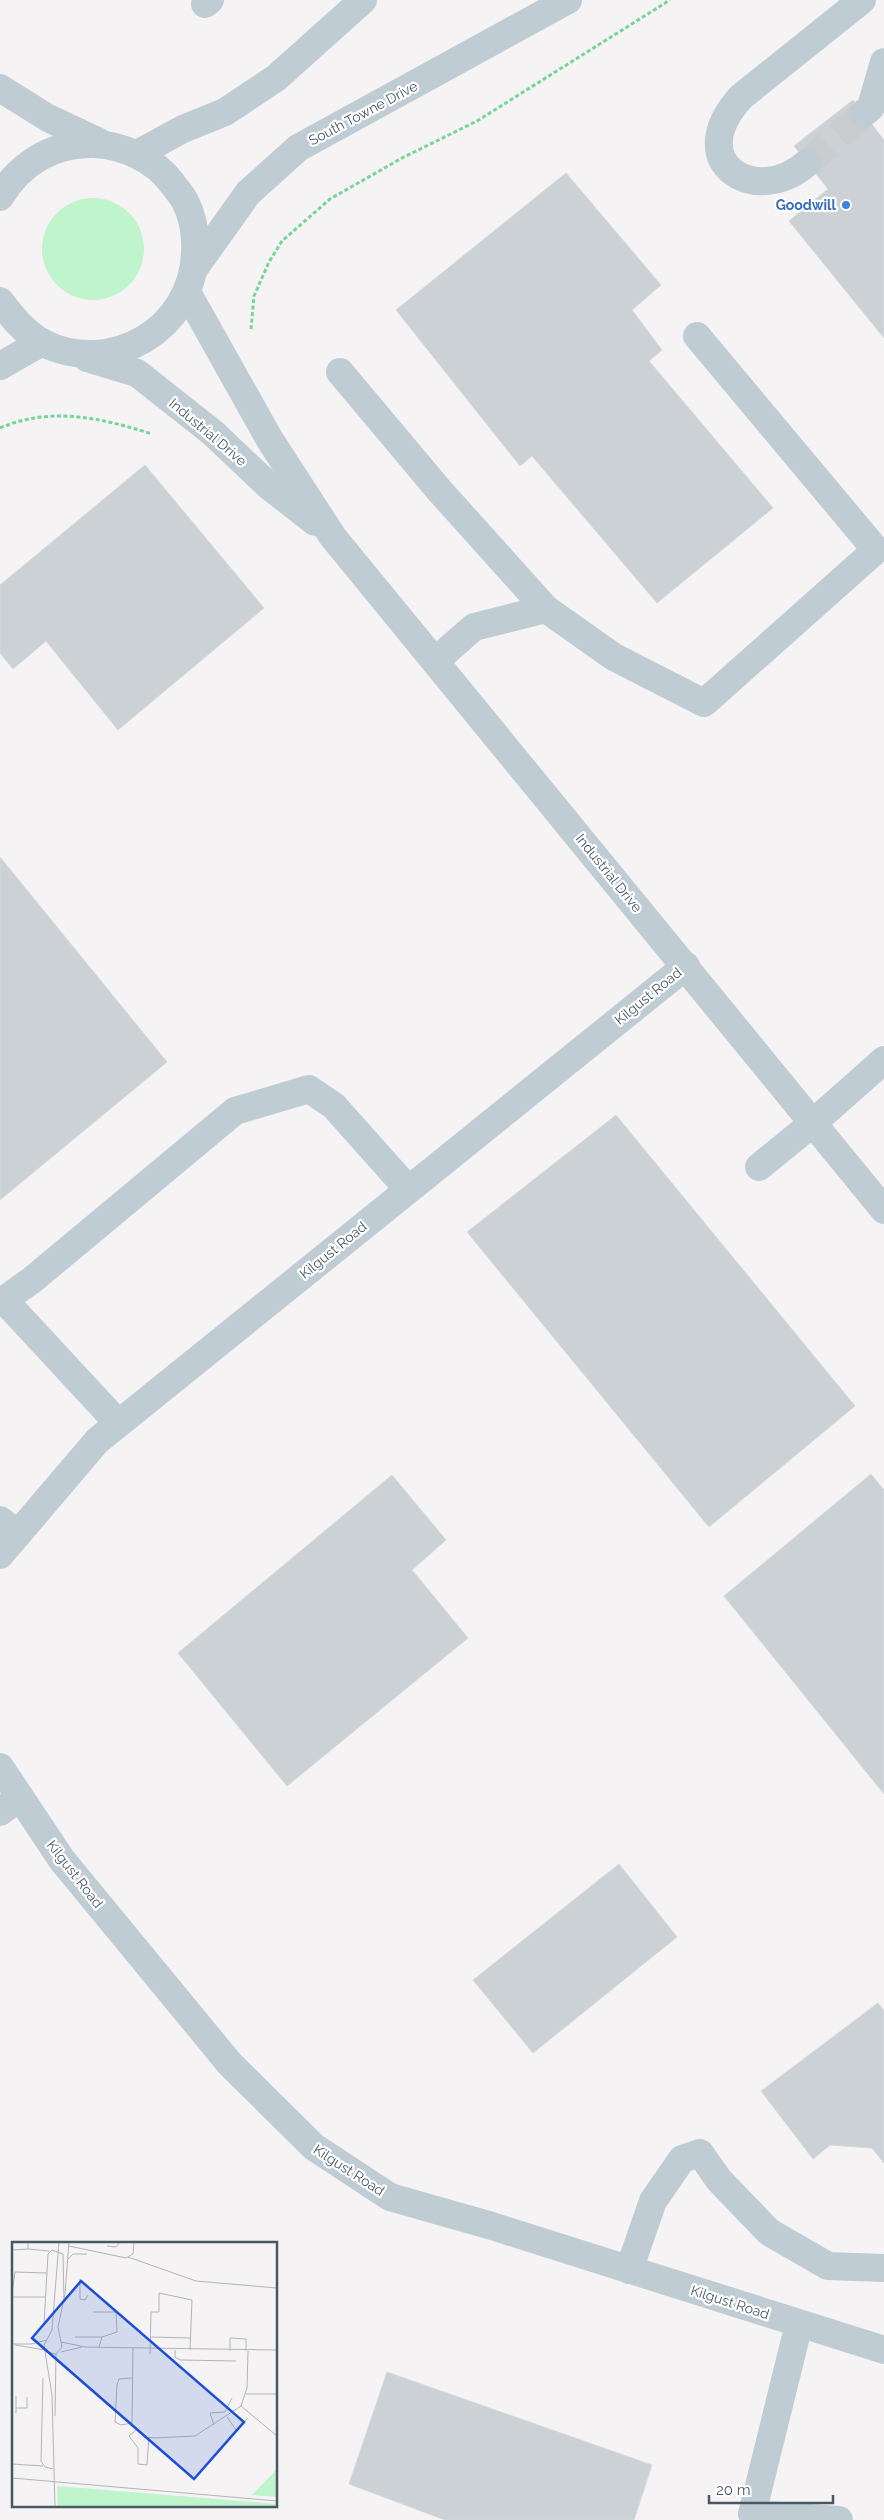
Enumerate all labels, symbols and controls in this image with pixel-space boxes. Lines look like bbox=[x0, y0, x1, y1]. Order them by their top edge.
street label: South Towne Drive bbox=[306, 78, 420, 148]
place label: Goodwill bbox=[776, 197, 837, 213]
marker: Goodwill bbox=[840, 199, 852, 211]
street label: Industrial Drive bbox=[166, 395, 250, 469]
street label: Industrial Drive bbox=[573, 831, 645, 915]
street label: Kilgust Road bbox=[611, 964, 685, 1028]
street label: Kilgust Road bbox=[296, 1218, 370, 1282]
street label: Kilgust Road bbox=[44, 1837, 106, 1911]
street label: Kilgust Road bbox=[310, 2141, 388, 2199]
inset map bbox=[12, 2242, 278, 2508]
street label: Kilgust Road bbox=[689, 2282, 771, 2322]
scale bar bbox=[709, 2472, 833, 2504]
text: 20 m bbox=[716, 2481, 751, 2499]

